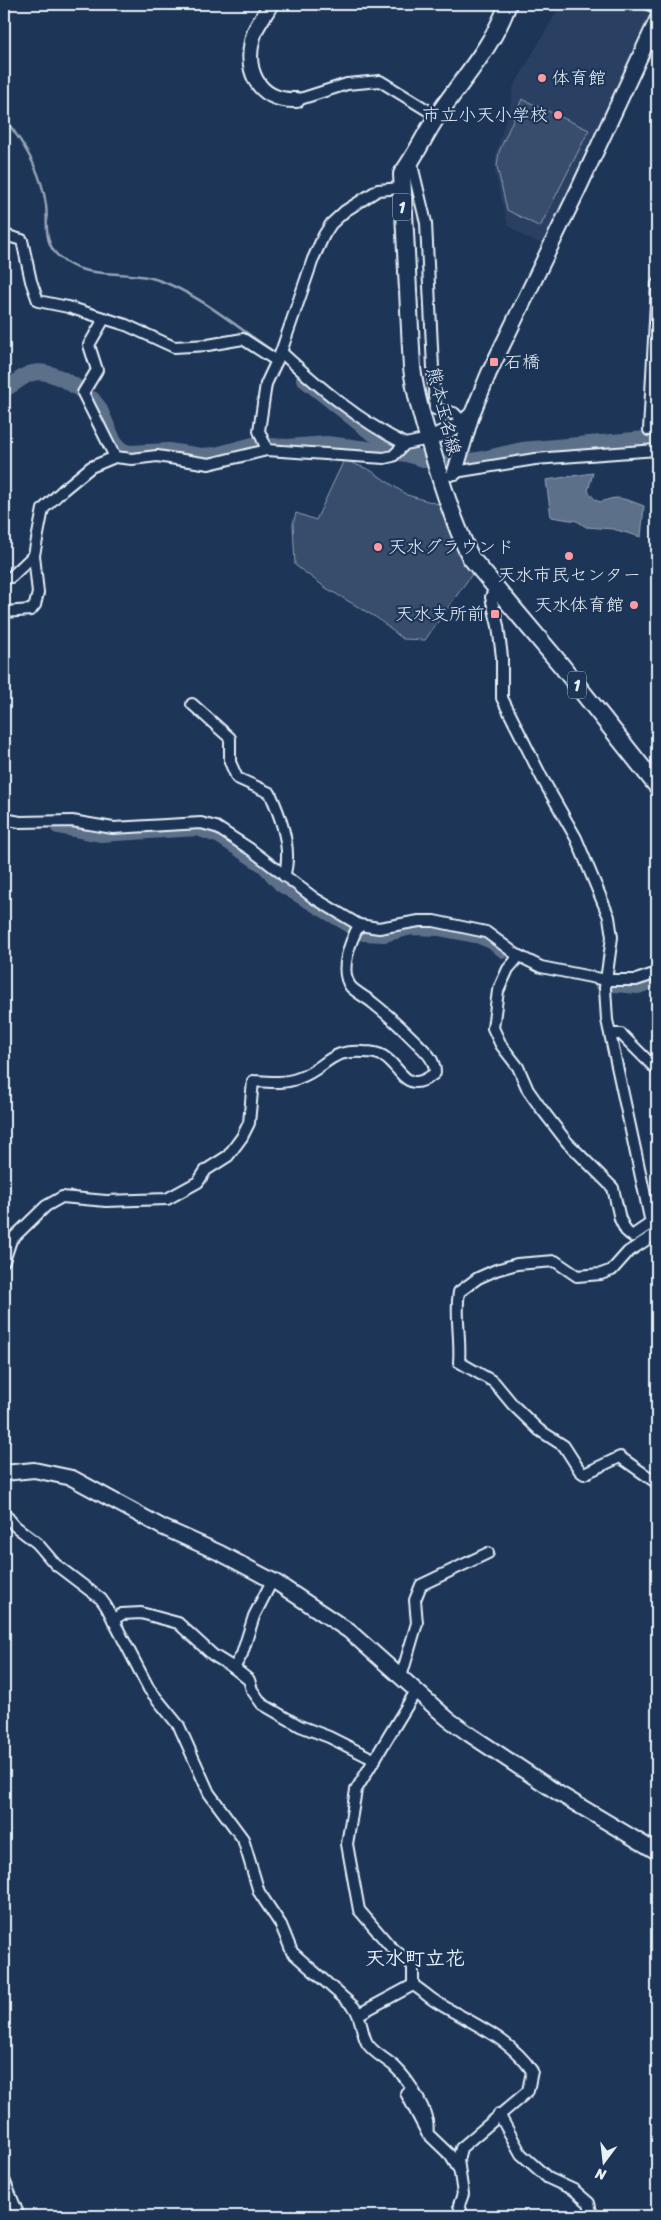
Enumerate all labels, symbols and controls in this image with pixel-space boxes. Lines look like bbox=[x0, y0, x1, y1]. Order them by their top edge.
place label: 体育館 bbox=[552, 62, 606, 94]
marker: 体育館 bbox=[536, 72, 548, 84]
place label: 市立小天小学校 bbox=[422, 99, 548, 131]
marker: 市立小天小学校 bbox=[552, 109, 564, 121]
road number: 1 bbox=[393, 193, 411, 220]
place label: 石橋 bbox=[504, 346, 540, 378]
marker: 石橋 bbox=[488, 356, 500, 368]
street label: 熊本玉名線 bbox=[418, 363, 470, 459]
place label: 天水グラウンド bbox=[388, 531, 514, 563]
marker: 天水グラウンド bbox=[372, 541, 384, 553]
marker: 天水市民センター bbox=[563, 550, 575, 562]
place label: 天水市民センター bbox=[497, 559, 641, 591]
place label: 天水体育館 bbox=[534, 589, 624, 621]
place label: 天水支所前 bbox=[395, 598, 485, 630]
marker: 天水体育館 bbox=[628, 599, 640, 611]
marker: 天水支所前 bbox=[489, 608, 501, 620]
road number: 1 bbox=[568, 672, 586, 698]
district label: 天水町立花 bbox=[365, 1941, 465, 1976]
north arrow bbox=[578, 2138, 628, 2188]
text: N bbox=[593, 2161, 610, 2188]

